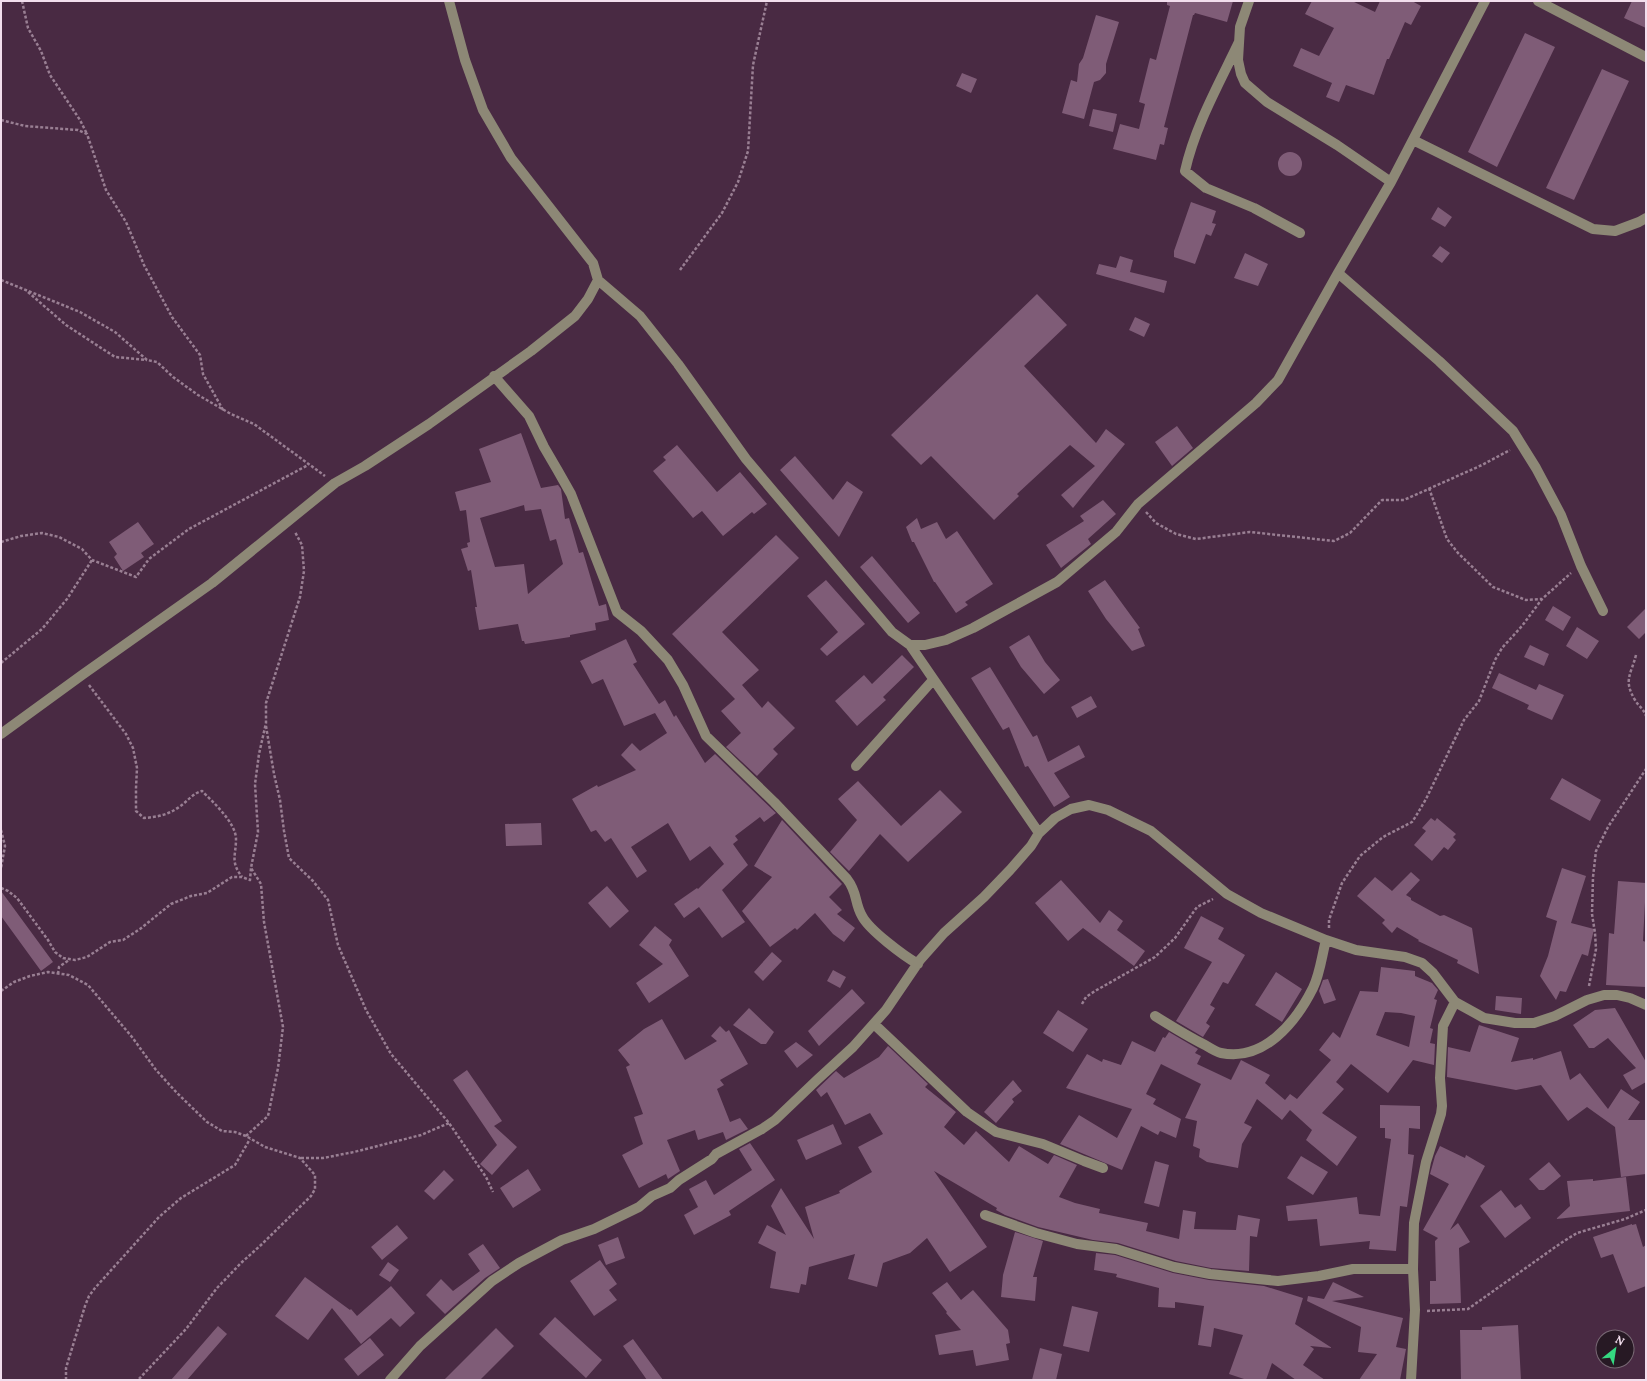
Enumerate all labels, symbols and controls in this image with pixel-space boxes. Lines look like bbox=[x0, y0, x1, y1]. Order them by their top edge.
north arrow bbox=[1595, 1329, 1635, 1369]
text: N bbox=[1613, 1332, 1628, 1349]

